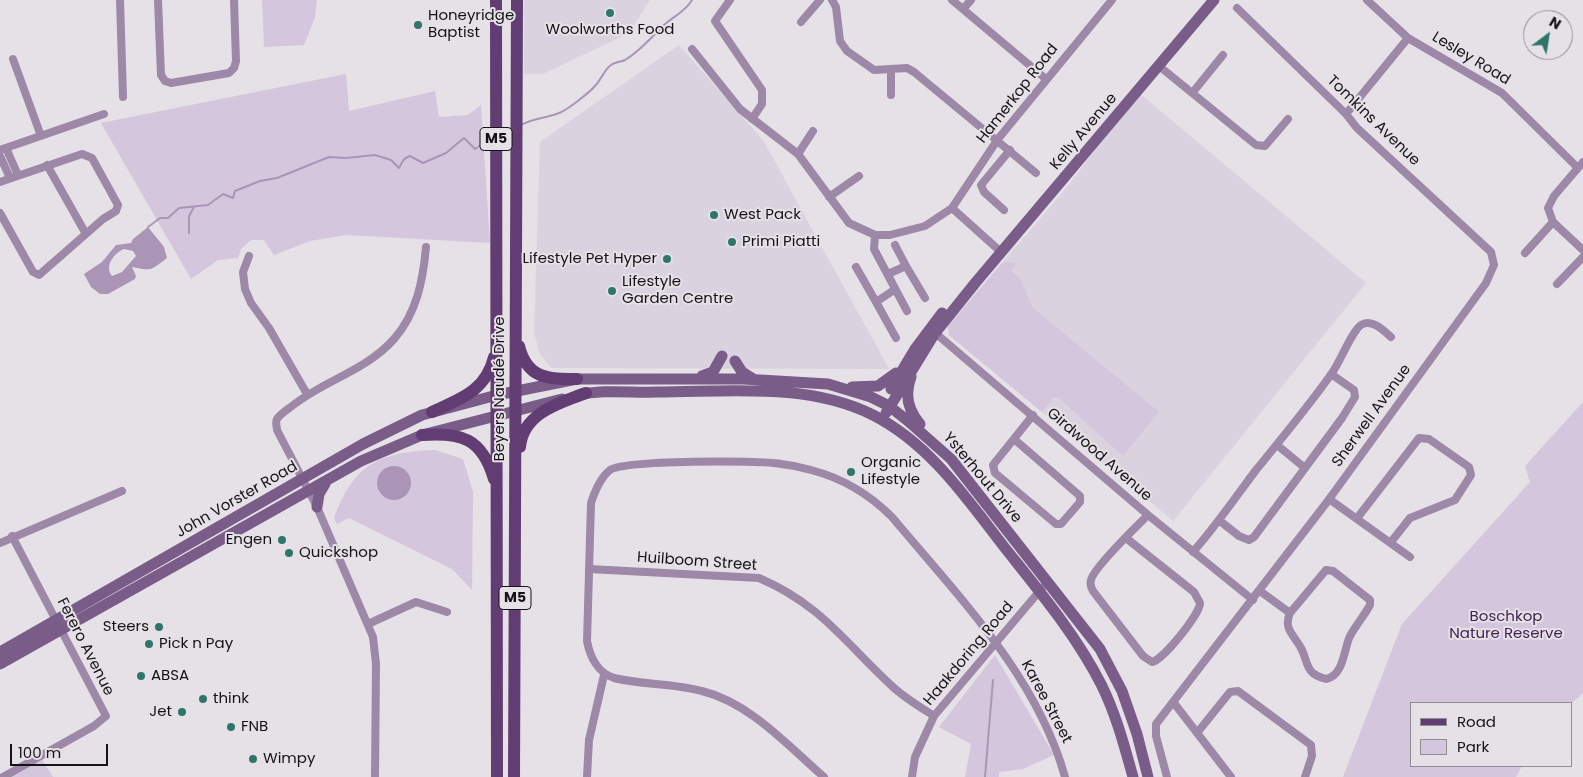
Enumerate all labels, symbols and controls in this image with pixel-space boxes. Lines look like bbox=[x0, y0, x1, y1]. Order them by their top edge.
place label: Honeyridge Baptist bbox=[428, 7, 514, 42]
marker: Woolworths Food bbox=[604, 7, 616, 19]
north arrow bbox=[1523, 10, 1573, 60]
text: N bbox=[1546, 12, 1565, 34]
marker: Honeyridge Baptist bbox=[412, 19, 424, 31]
place label: Woolworths Food bbox=[546, 21, 674, 39]
street label: Lesley Road bbox=[1429, 29, 1513, 89]
street label: Hamerkop Road bbox=[974, 41, 1062, 147]
street label: Tomkins Avenue bbox=[1323, 72, 1423, 170]
street label: Kelly Avenue bbox=[1047, 90, 1121, 174]
road number: M5 bbox=[480, 128, 512, 150]
place label: West Pack bbox=[724, 206, 801, 224]
marker: West Pack bbox=[708, 209, 720, 221]
place label: Primi Piatti bbox=[742, 233, 820, 251]
marker: Primi Piatti bbox=[726, 236, 738, 248]
place label: Lifestyle Pet Hyper bbox=[523, 250, 657, 268]
marker: Lifestyle Pet Hyper bbox=[661, 253, 673, 265]
place label: Lifestyle Garden Centre bbox=[622, 273, 733, 308]
marker: Lifestyle Garden Centre bbox=[606, 285, 618, 297]
street label: Beyers Naudé Drive bbox=[491, 316, 509, 462]
street label: Sherwell Avenue bbox=[1329, 361, 1415, 471]
street label: Girdwood Avenue bbox=[1043, 405, 1155, 505]
street label: Ysterhout Drive bbox=[939, 429, 1025, 527]
place label: Organic Lifestyle bbox=[861, 454, 921, 489]
street label: John Vorster Road bbox=[173, 458, 301, 542]
marker: Organic Lifestyle bbox=[845, 466, 857, 478]
place label: Engen bbox=[226, 531, 272, 549]
marker: Engen bbox=[276, 534, 288, 546]
place label: Quickshop bbox=[299, 544, 378, 562]
marker: Quickshop bbox=[283, 547, 295, 559]
street label: Huilboom Street bbox=[636, 549, 758, 575]
road number: M5 bbox=[499, 586, 531, 610]
street label: Ferero Avenue bbox=[53, 595, 117, 699]
street label: Haakdoring Road bbox=[920, 598, 1018, 710]
park label: Boschkop Nature Reserve bbox=[1449, 608, 1563, 643]
place label: Steers bbox=[103, 618, 149, 636]
marker: Steers bbox=[153, 621, 165, 633]
place label: Pick n Pay bbox=[159, 635, 233, 653]
marker: Pick n Pay bbox=[143, 638, 155, 650]
street label: Karee Street bbox=[1017, 657, 1075, 747]
place label: ABSA bbox=[151, 667, 189, 685]
marker: ABSA bbox=[135, 670, 147, 682]
place label: think bbox=[213, 690, 249, 708]
marker: think bbox=[197, 693, 209, 705]
legend bbox=[1410, 702, 1573, 767]
place label: Jet bbox=[149, 703, 172, 721]
marker: Jet bbox=[176, 706, 188, 718]
text: Road bbox=[1457, 711, 1496, 732]
place label: FNB bbox=[241, 718, 268, 736]
marker: FNB bbox=[225, 721, 237, 733]
scale bar bbox=[12, 734, 110, 766]
text: Park bbox=[1457, 736, 1489, 757]
text: 100 m bbox=[18, 742, 61, 763]
place label: Wimpy bbox=[263, 750, 315, 768]
marker: Wimpy bbox=[247, 753, 259, 765]

